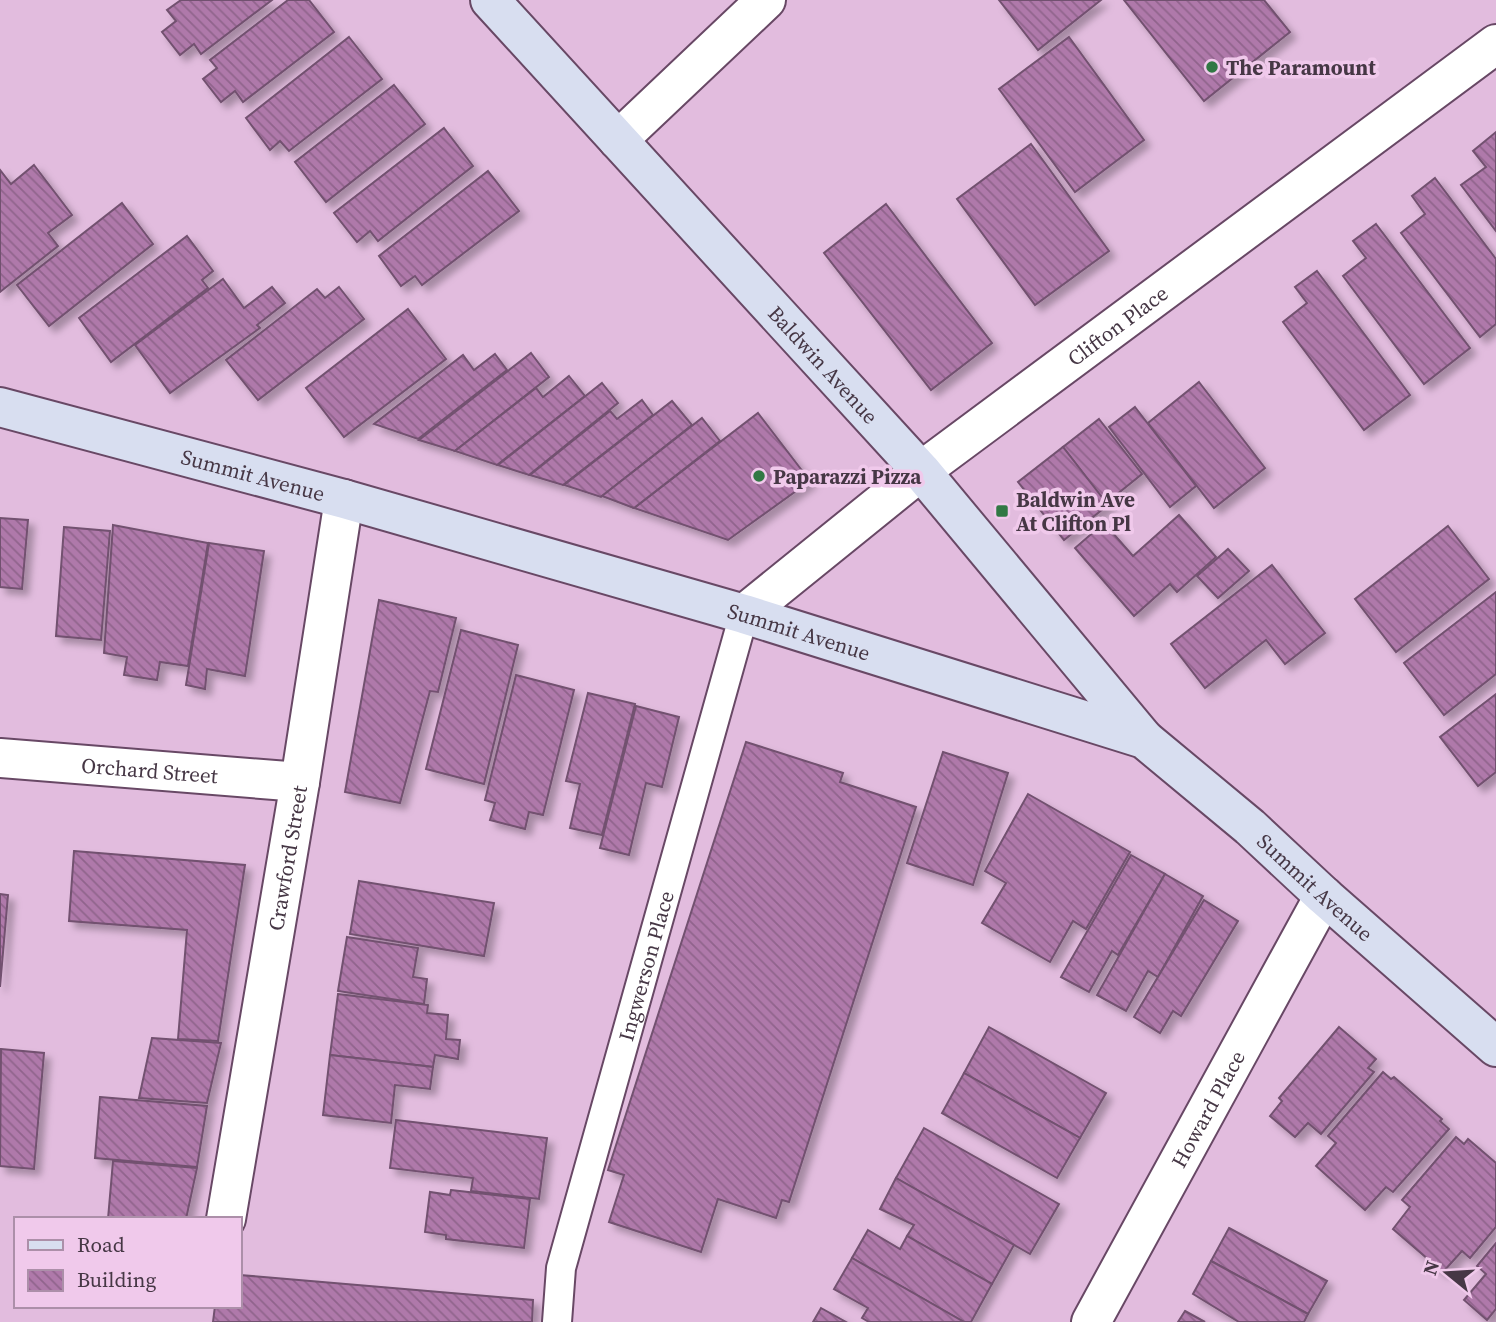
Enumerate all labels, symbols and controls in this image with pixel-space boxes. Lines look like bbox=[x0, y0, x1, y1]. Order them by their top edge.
place label: The Paramount bbox=[1226, 53, 1376, 82]
marker: The Paramount bbox=[1204, 59, 1220, 75]
street label: Clifton Place bbox=[1061, 278, 1174, 372]
street label: Baldwin Avenue bbox=[762, 299, 885, 430]
street label: Summit Avenue bbox=[178, 442, 328, 508]
place label: Paparazzi Pizza bbox=[773, 462, 922, 491]
marker: Paparazzi Pizza bbox=[751, 468, 767, 484]
place label: Baldwin Ave At Clifton Pl bbox=[1016, 485, 1135, 538]
marker: Baldwin Ave At Clifton Pl bbox=[994, 503, 1010, 519]
street label: Summit Avenue bbox=[725, 596, 874, 667]
street label: Orchard Street bbox=[80, 750, 219, 790]
street label: Crawford Street bbox=[261, 783, 314, 933]
street label: Summit Avenue bbox=[1251, 827, 1380, 947]
street label: Ingwerson Place bbox=[611, 887, 680, 1044]
street label: Howard Place bbox=[1164, 1045, 1251, 1173]
legend bbox=[14, 1217, 242, 1308]
text: Road bbox=[77, 1230, 125, 1259]
north arrow bbox=[1412, 1238, 1482, 1308]
text: N bbox=[1416, 1257, 1445, 1278]
text: Building bbox=[77, 1265, 156, 1294]

